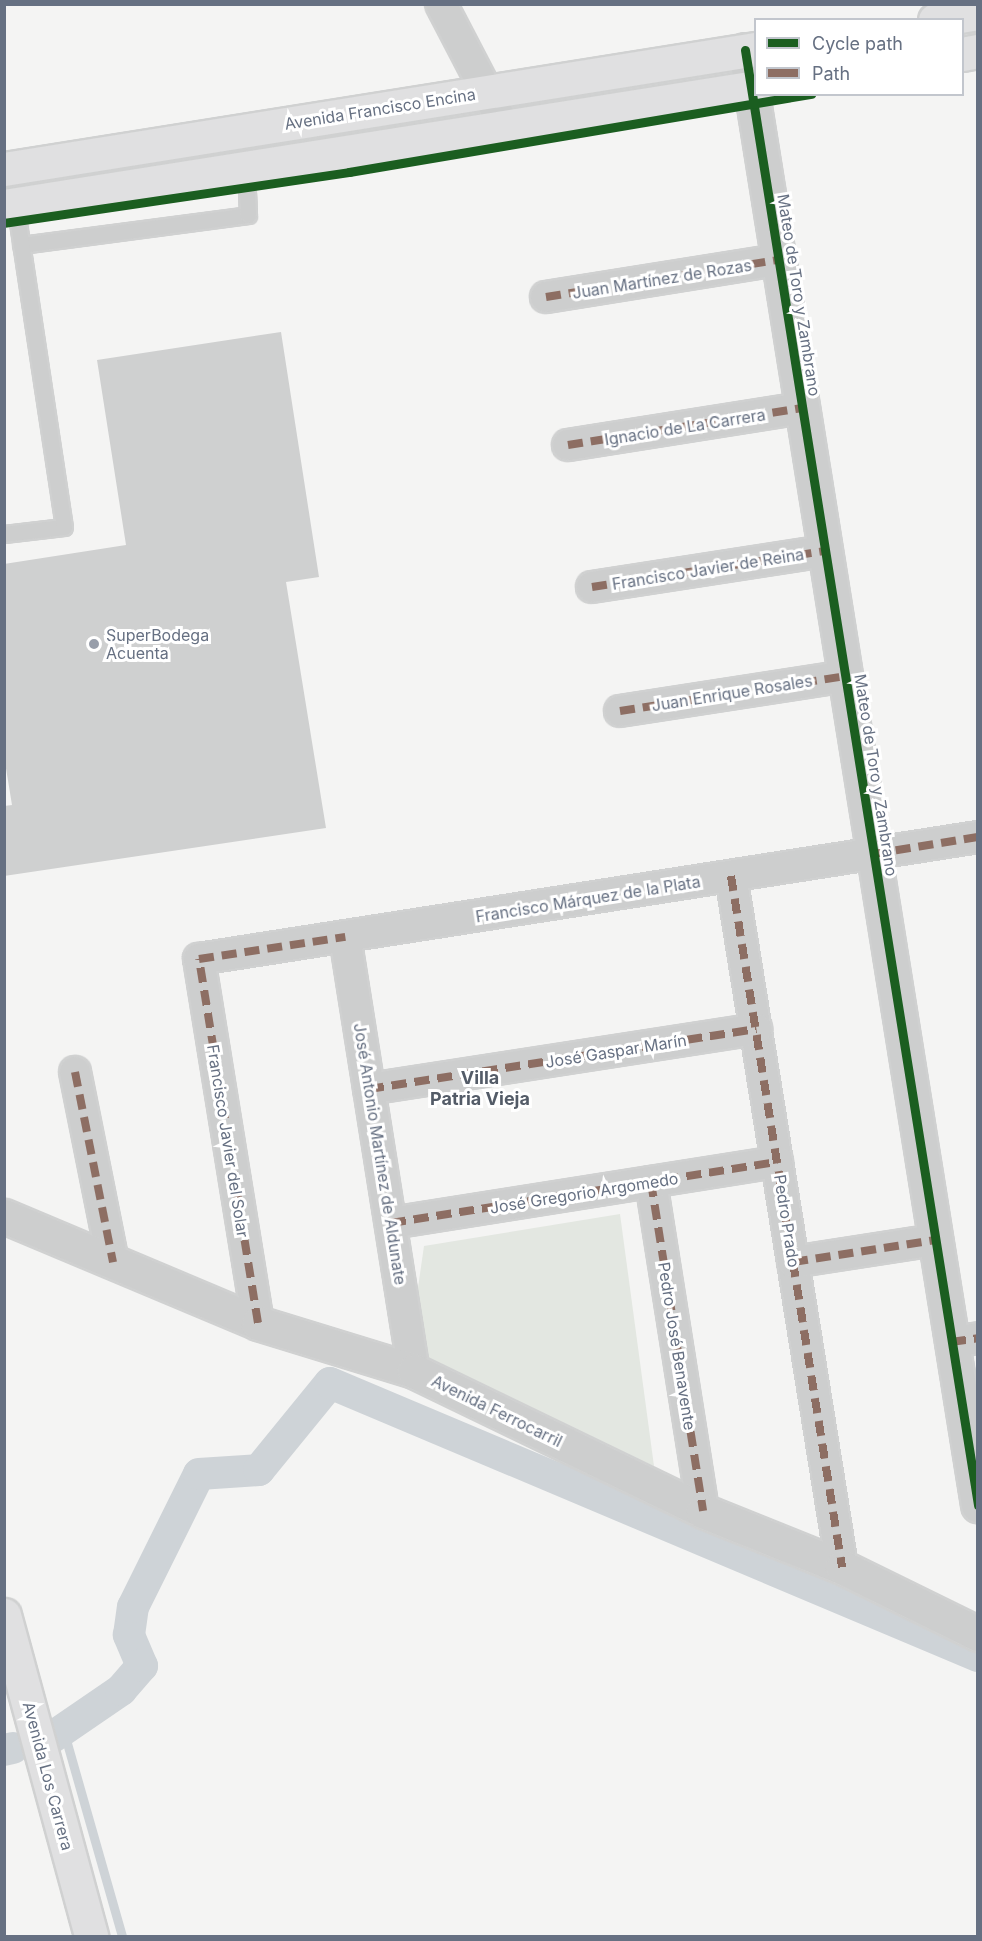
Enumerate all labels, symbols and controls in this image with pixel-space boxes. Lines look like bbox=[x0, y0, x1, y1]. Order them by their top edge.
legend bbox=[754, 18, 964, 96]
text: Cycle path bbox=[812, 33, 903, 54]
text: Path bbox=[812, 63, 850, 84]
street label: Avenida Francisco Encina bbox=[283, 84, 477, 134]
street label: Mateo de Toro y Zambrano bbox=[774, 193, 824, 397]
street label: Juan Martínez de Rozas bbox=[571, 255, 753, 303]
street label: Ignacio de La Carrera bbox=[603, 405, 767, 449]
street label: Francisco Javier de Reina bbox=[611, 544, 805, 594]
place label: SuperBodega Acuenta bbox=[106, 625, 209, 663]
marker: SuperBodega Acuenta bbox=[87, 637, 101, 651]
street label: Juan Enrique Rosales bbox=[650, 671, 814, 715]
street label: Mateo de Toro y Zambrano bbox=[851, 673, 901, 877]
street label: Francisco Márquez de la Plata bbox=[474, 872, 702, 926]
street label: José Antonio Martínez de Aldunate bbox=[350, 1022, 410, 1286]
street label: José Gaspar Marín bbox=[544, 1030, 688, 1072]
street label: Francisco Javier del Solar bbox=[203, 1043, 253, 1239]
district label: Villa Patria Vieja bbox=[430, 1068, 530, 1110]
street label: José Gregorio Argomedo bbox=[488, 1169, 680, 1217]
street label: Pedro Prado bbox=[770, 1173, 804, 1269]
street label: Pedro José Benavente bbox=[654, 1261, 700, 1431]
street label: Avenida Ferrocarril bbox=[429, 1371, 565, 1451]
street label: Avenida Los Carrera bbox=[19, 1700, 77, 1852]

